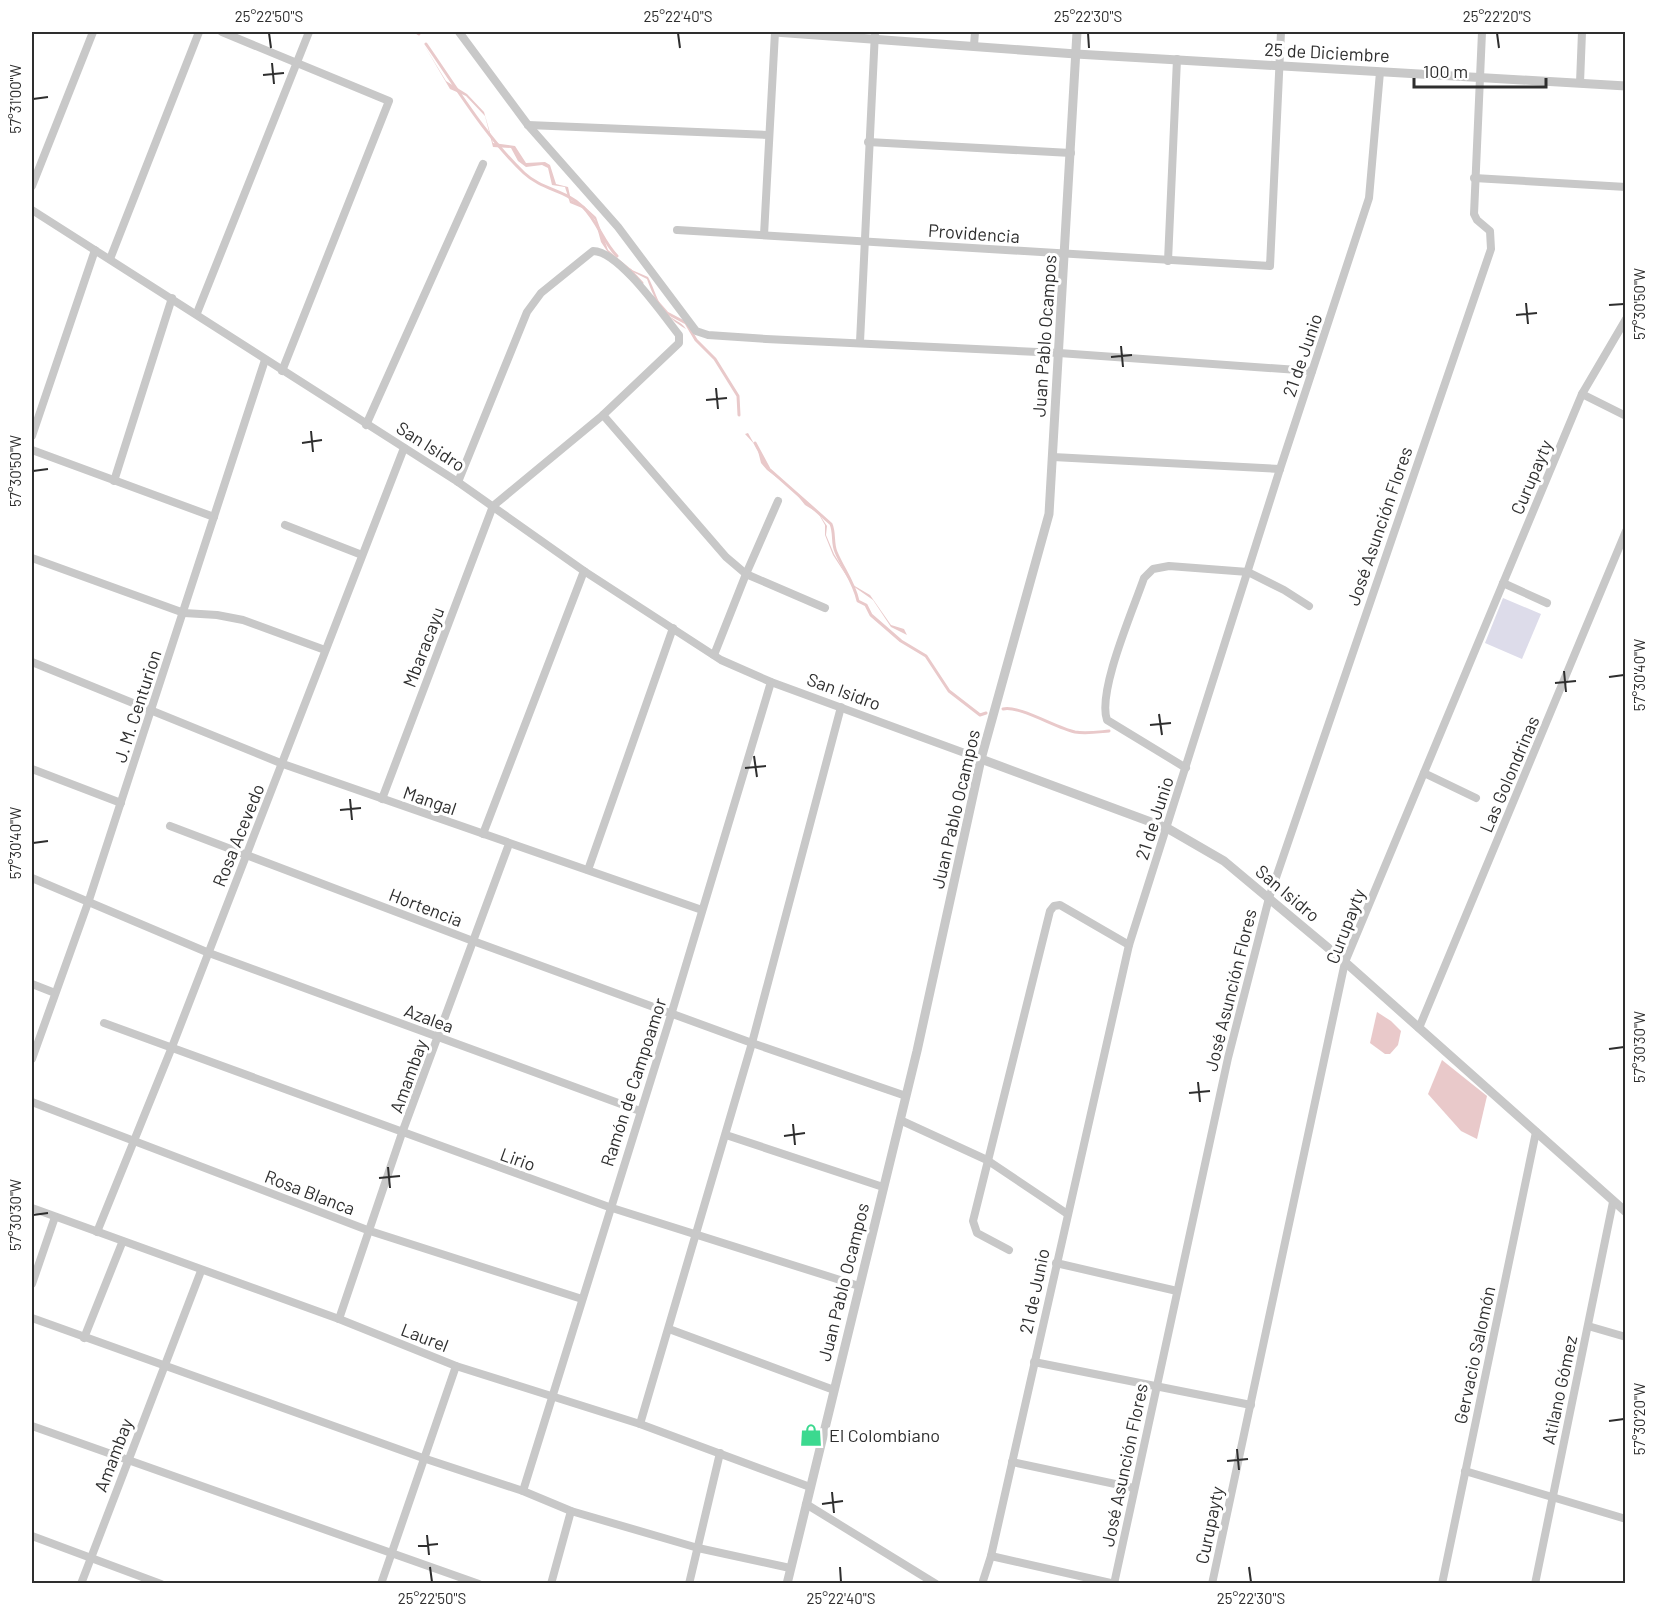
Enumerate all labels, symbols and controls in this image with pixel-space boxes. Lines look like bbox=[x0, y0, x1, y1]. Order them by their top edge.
text: 25°22'50"S bbox=[235, 7, 303, 25]
text: 25°22'40"S bbox=[644, 7, 712, 25]
text: 25°22'30"S bbox=[1054, 7, 1122, 25]
text: 25°22'20"S bbox=[1463, 7, 1531, 25]
street label: 25 de Diciembre bbox=[1264, 38, 1390, 66]
scale bar bbox=[1414, 51, 1546, 89]
text: 100 m bbox=[1423, 60, 1468, 82]
text: 57°31'00"W bbox=[6, 64, 24, 134]
street label: Providencia bbox=[927, 219, 1021, 247]
street label: Juan Pablo Ocampos bbox=[1027, 254, 1061, 418]
text: 57°30'50"W bbox=[1630, 268, 1648, 340]
street label: 21 de Junio bbox=[1278, 311, 1326, 399]
street label: San Isidro bbox=[393, 416, 469, 476]
text: 57°30'50"W bbox=[6, 435, 24, 507]
street label: Curupayty bbox=[1505, 436, 1557, 518]
street label: José Asunción Flores bbox=[1341, 444, 1417, 608]
street label: Mbaracayu bbox=[398, 604, 448, 690]
text: 57°30'40"W bbox=[1630, 639, 1648, 711]
street label: J. M. Centurion bbox=[108, 647, 166, 765]
street label: San Isidro bbox=[804, 667, 884, 715]
street label: Las Golondrinas bbox=[1475, 712, 1543, 836]
street label: Juan Pablo Ocampos bbox=[926, 727, 984, 891]
street label: 21 de Junio bbox=[1130, 773, 1178, 863]
street label: Rosa Acevedo bbox=[207, 780, 269, 890]
street label: Mangal bbox=[401, 781, 459, 819]
text: 57°30'40"W bbox=[6, 807, 24, 879]
street label: San Isidro bbox=[1251, 860, 1325, 926]
street label: Hortencia bbox=[386, 883, 466, 931]
street label: Curupayty bbox=[1321, 885, 1369, 967]
street label: José Asunción Flores bbox=[1199, 907, 1261, 1073]
street label: Ramón de Campoamor bbox=[595, 995, 671, 1169]
street label: Azalea bbox=[401, 999, 457, 1037]
text: 57°30'30"W bbox=[1630, 1011, 1648, 1083]
street label: Amambay bbox=[384, 1036, 432, 1116]
street label: Lirio bbox=[497, 1143, 539, 1175]
street label: Rosa Blanca bbox=[262, 1165, 358, 1219]
text: 57°30'30"W bbox=[6, 1179, 24, 1251]
street label: Juan Pablo Ocampos bbox=[813, 1200, 873, 1364]
street label: 21 de Junio bbox=[1014, 1246, 1054, 1336]
street label: Gervacio Salomón bbox=[1449, 1284, 1499, 1426]
street label: Laurel bbox=[398, 1318, 452, 1356]
street label: Atilano Gómez bbox=[1537, 1333, 1581, 1447]
street label: José Asunción Flores bbox=[1096, 1381, 1152, 1549]
text: 57°30'20"W bbox=[1630, 1383, 1648, 1455]
street label: Amambay bbox=[89, 1415, 137, 1495]
shop icon: El Colombiano bbox=[798, 1422, 824, 1448]
place label: El Colombiano bbox=[829, 1424, 940, 1446]
street label: Curupayty bbox=[1190, 1484, 1228, 1566]
text: 25°22'50"S bbox=[398, 1589, 466, 1607]
text: 25°22'40"S bbox=[807, 1589, 875, 1607]
text: 25°22'30"S bbox=[1217, 1589, 1285, 1607]

